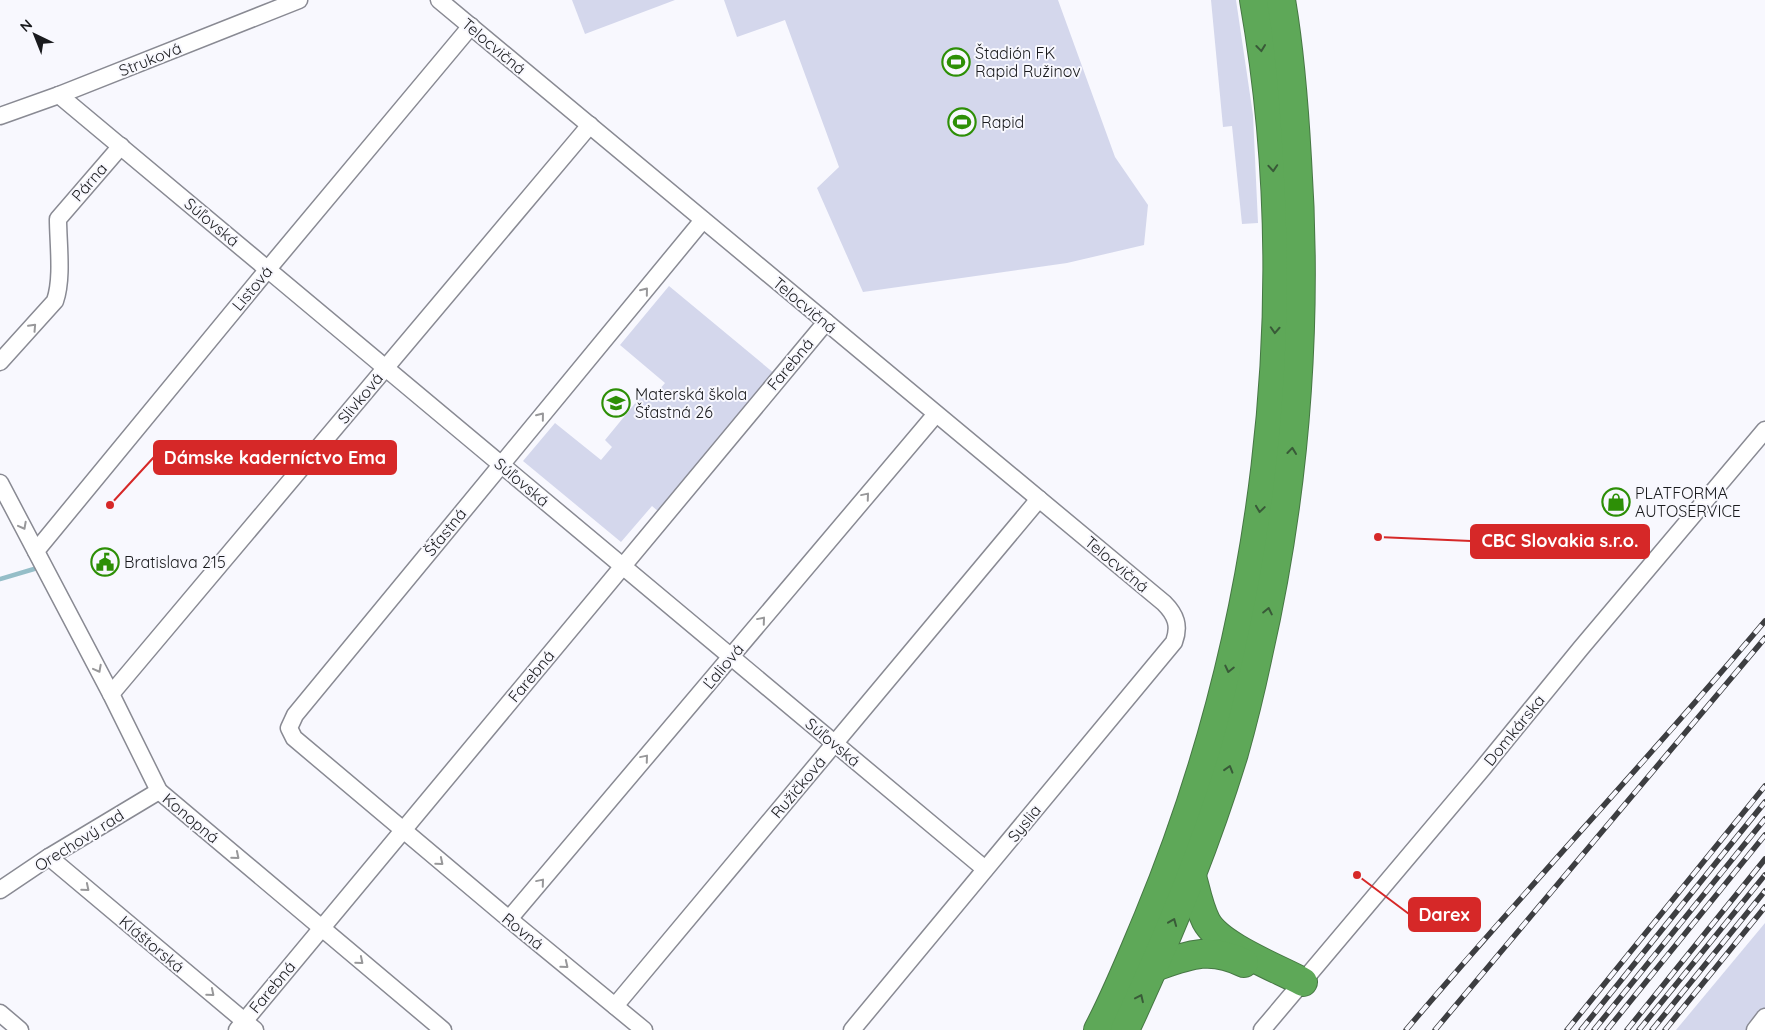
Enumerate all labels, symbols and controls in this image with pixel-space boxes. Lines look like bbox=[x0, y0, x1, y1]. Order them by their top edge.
north arrow bbox=[10, 10, 60, 60]
street label: Telocvičná bbox=[458, 13, 530, 79]
text: N bbox=[16, 15, 36, 36]
street label: Struková bbox=[116, 37, 184, 81]
place label: Štadión FK Rapid Ružinov bbox=[975, 43, 1081, 81]
one-way arrow bbox=[1255, 45, 1266, 53]
sports icon: Štadión FK Rapid Ružinov bbox=[941, 47, 971, 77]
sports icon: Rapid bbox=[947, 107, 977, 137]
place label: Rapid bbox=[981, 112, 1024, 132]
street label: Párna bbox=[67, 159, 111, 205]
one-way arrow bbox=[1268, 164, 1279, 172]
street label: Súľovská bbox=[180, 193, 244, 251]
street label: Listová bbox=[227, 261, 277, 315]
street label: Telocvičná bbox=[769, 272, 841, 338]
one-way arrow bbox=[639, 288, 647, 297]
one-way arrow bbox=[27, 323, 36, 332]
one-way arrow bbox=[1270, 326, 1281, 334]
street label: Farebná bbox=[762, 334, 818, 394]
street label: Slivková bbox=[333, 368, 387, 428]
place label: Materská škola Šťastná 26 bbox=[635, 384, 747, 422]
school or university icon: Materská škola Šťastná 26 bbox=[601, 388, 631, 418]
one-way arrow bbox=[536, 413, 545, 422]
callout: Dámske kaderníctvo Ema bbox=[154, 441, 396, 474]
text: Dámske kaderníctvo Ema bbox=[164, 446, 386, 469]
one-way arrow bbox=[1286, 447, 1297, 455]
street label: Súľovská bbox=[490, 453, 554, 511]
place label: PLATFORMA AUTOSERVICE bbox=[1635, 483, 1741, 521]
shop icon: PLATFORMA AUTOSERVICE bbox=[1601, 487, 1631, 517]
one-way arrow bbox=[861, 493, 870, 502]
street label: Šťastná bbox=[420, 504, 470, 560]
one-way arrow bbox=[1255, 506, 1266, 514]
one-way arrow bbox=[17, 520, 27, 529]
callout: CBC Slovakia s.r.o. bbox=[1471, 525, 1649, 558]
text: CBC Slovakia s.r.o. bbox=[1481, 529, 1639, 552]
street label: Telocvičná bbox=[1081, 531, 1153, 597]
public building icon: Bratislava 215 bbox=[90, 547, 120, 577]
place label: Bratislava 215 bbox=[124, 552, 226, 572]
one-way arrow bbox=[1262, 607, 1273, 616]
one-way arrow bbox=[756, 617, 765, 626]
street label: Ľaliová bbox=[698, 639, 748, 693]
street label: Farebná bbox=[503, 646, 559, 706]
one-way arrow bbox=[92, 664, 102, 673]
one-way arrow bbox=[1224, 664, 1235, 673]
street label: Domkárska bbox=[1479, 690, 1549, 770]
street label: Súľovská bbox=[801, 713, 865, 771]
street label: Ružičková bbox=[766, 752, 830, 822]
one-way arrow bbox=[640, 755, 648, 764]
one-way arrow bbox=[1223, 765, 1233, 774]
street label: Konopná bbox=[159, 789, 223, 847]
street label: Syslia bbox=[1003, 800, 1045, 846]
street label: Orechový rad bbox=[31, 805, 127, 875]
one-way arrow bbox=[230, 851, 239, 859]
one-way arrow bbox=[434, 856, 443, 864]
one-way arrow bbox=[535, 879, 543, 888]
one-way arrow bbox=[81, 883, 90, 892]
callout: Darex bbox=[1409, 898, 1480, 931]
text: Darex bbox=[1419, 903, 1470, 926]
street label: Rovná bbox=[498, 908, 548, 954]
street label: Kláštorská bbox=[115, 911, 189, 977]
one-way arrow bbox=[1167, 918, 1177, 927]
one-way arrow bbox=[355, 955, 364, 964]
street label: Farebná bbox=[244, 957, 300, 1017]
one-way arrow bbox=[560, 960, 569, 969]
one-way arrow bbox=[205, 987, 214, 995]
one-way arrow bbox=[1134, 995, 1144, 1004]

